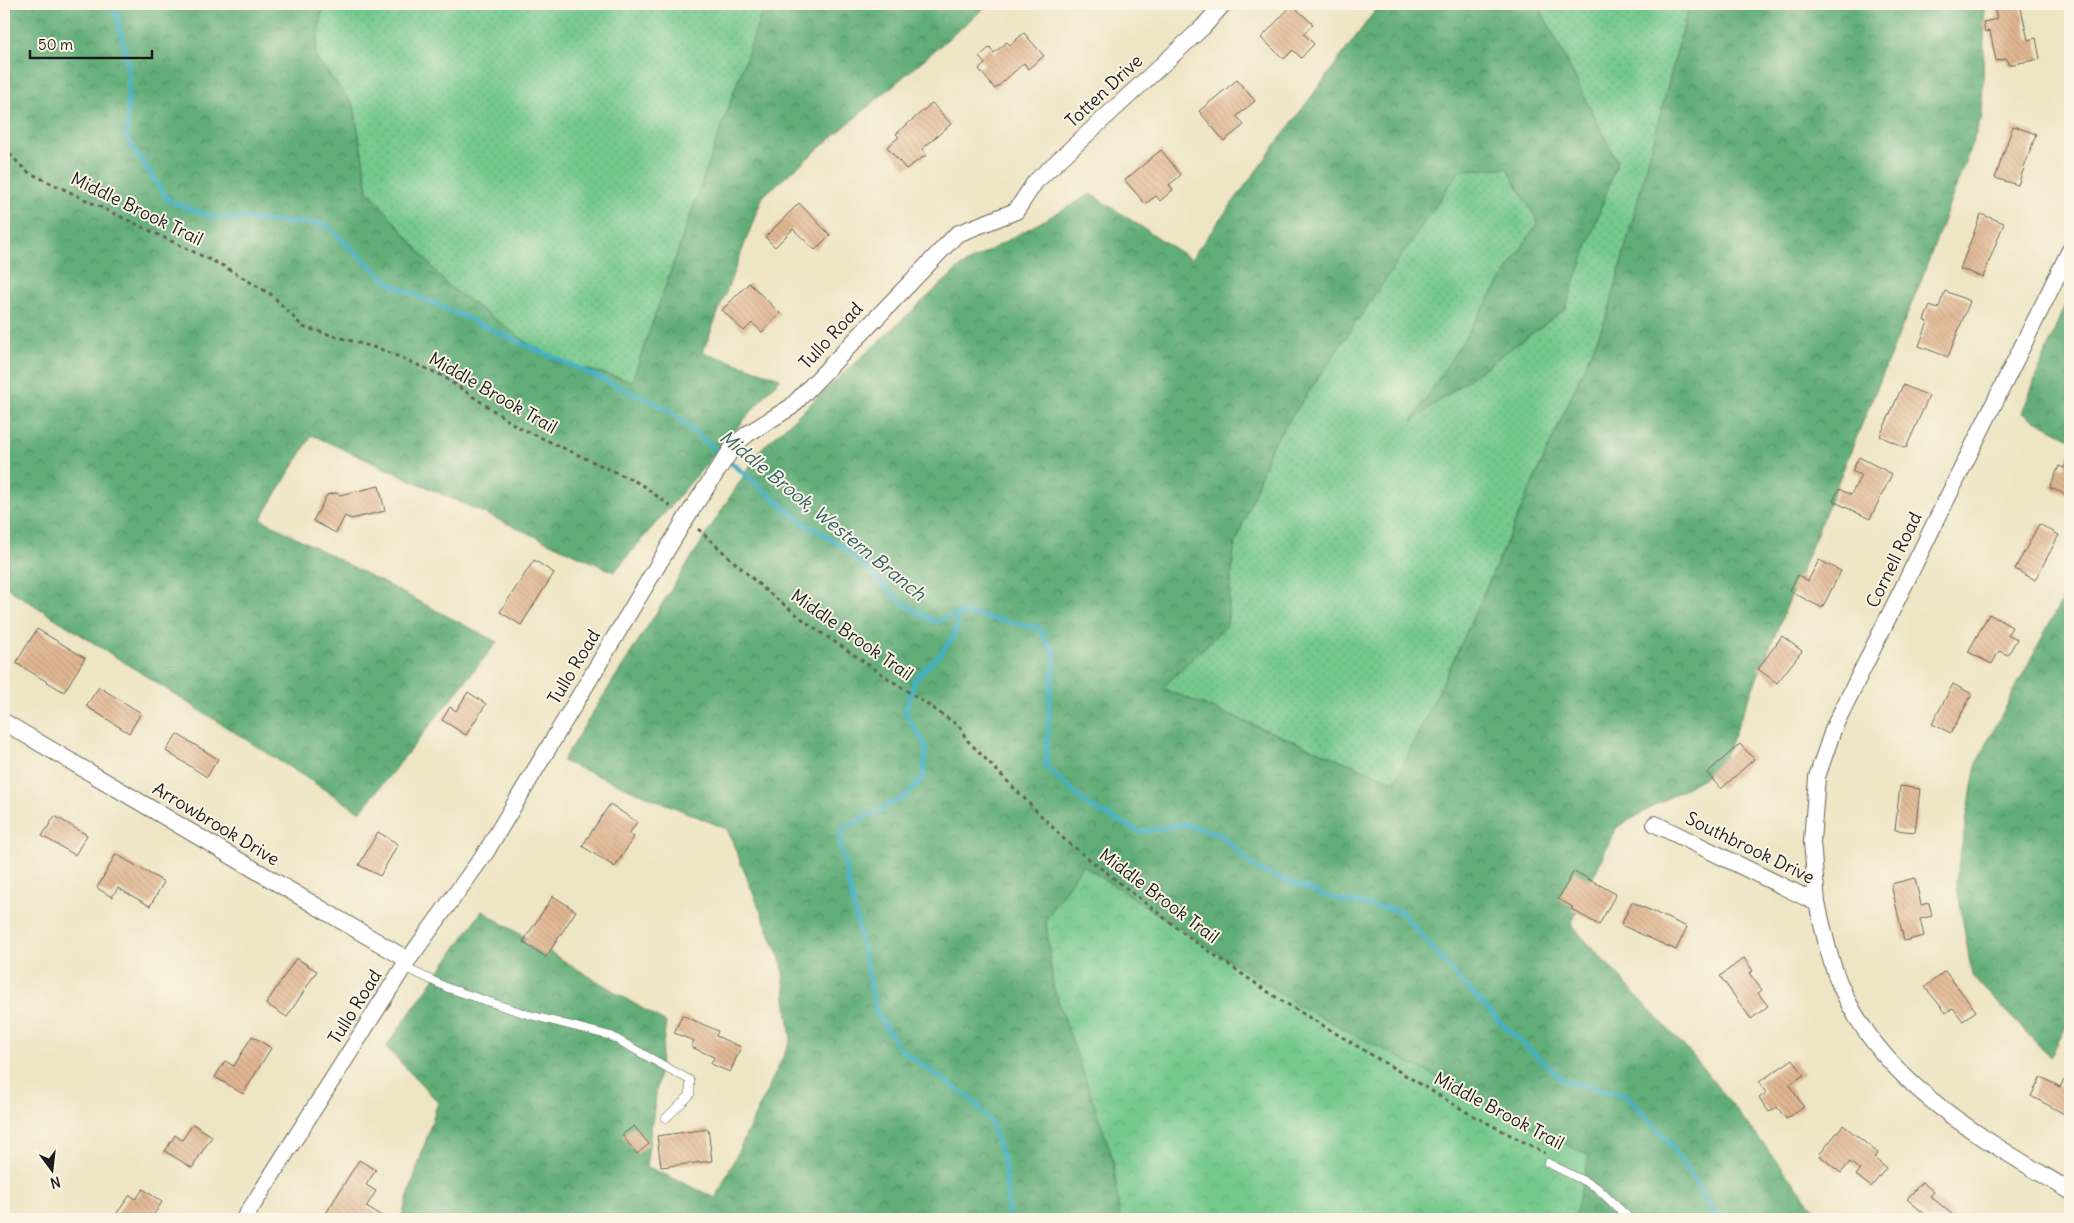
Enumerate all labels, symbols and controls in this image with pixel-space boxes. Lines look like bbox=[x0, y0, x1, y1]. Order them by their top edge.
scale bar bbox=[30, 28, 152, 60]
text: 50 m bbox=[38, 35, 73, 54]
street label: Totten Drive bbox=[1060, 49, 1147, 132]
street label: Middle Brook Trail bbox=[67, 167, 207, 250]
street label: Tullo Road bbox=[794, 297, 868, 374]
street label: Middle Brook Trail bbox=[425, 347, 561, 439]
water label: Middle Brook, Western Branch bbox=[715, 424, 932, 606]
street label: Cornell Road bbox=[1860, 508, 1927, 611]
street label: Middle Brook Trail bbox=[787, 584, 918, 685]
street label: Tullo Road bbox=[542, 625, 605, 708]
street label: Arrowbrook Drive bbox=[149, 777, 284, 870]
street label: Southbrook Drive bbox=[1682, 806, 1818, 889]
street label: Middle Brook Trail bbox=[1095, 843, 1224, 948]
street label: Tullo Road bbox=[323, 965, 387, 1048]
street label: Middle Brook Trail bbox=[1430, 1067, 1568, 1155]
north arrow bbox=[28, 1146, 78, 1196]
text: N bbox=[48, 1173, 62, 1193]

